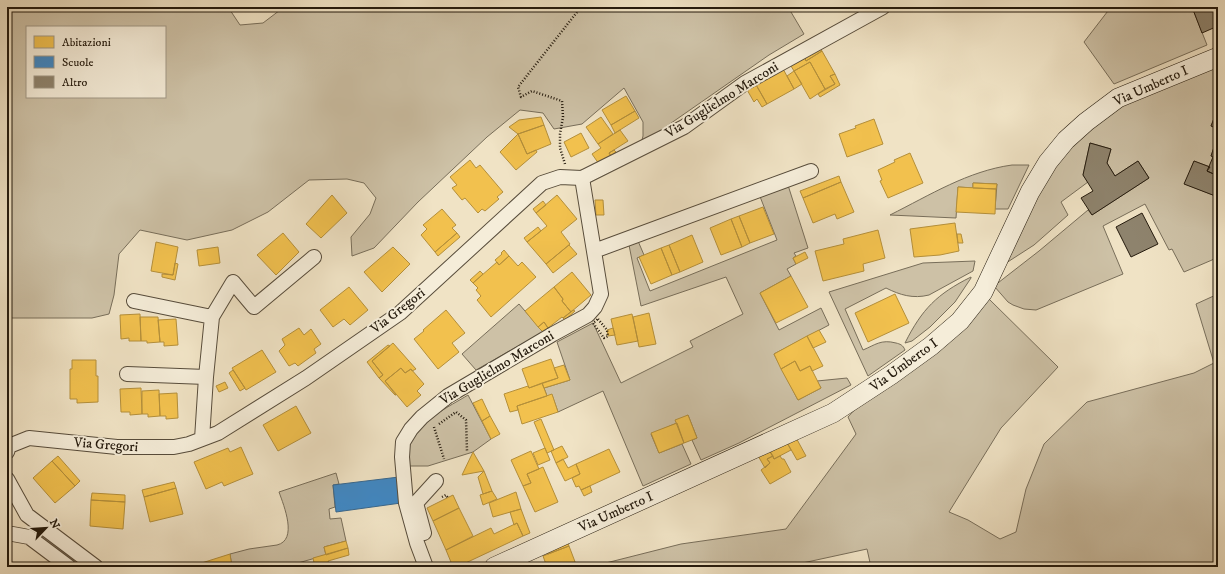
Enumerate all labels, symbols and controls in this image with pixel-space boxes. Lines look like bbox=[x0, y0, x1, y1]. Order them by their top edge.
legend bbox=[26, 26, 166, 98]
text: Abitazioni bbox=[62, 35, 111, 50]
text: Scuole bbox=[62, 55, 94, 70]
street label: Via Guglielmo Marconi bbox=[661, 58, 782, 143]
street label: Via Umberto I bbox=[1110, 61, 1191, 111]
text: Altro bbox=[62, 75, 88, 90]
street label: Via Gregori bbox=[366, 284, 429, 339]
street label: Via Guglielmo Marconi bbox=[436, 326, 558, 410]
street label: Via Umberto I bbox=[866, 334, 942, 396]
street label: Via Gregori bbox=[72, 434, 139, 456]
street label: Via Umberto I bbox=[575, 487, 656, 537]
north arrow bbox=[26, 508, 66, 548]
text: N bbox=[46, 517, 62, 531]

